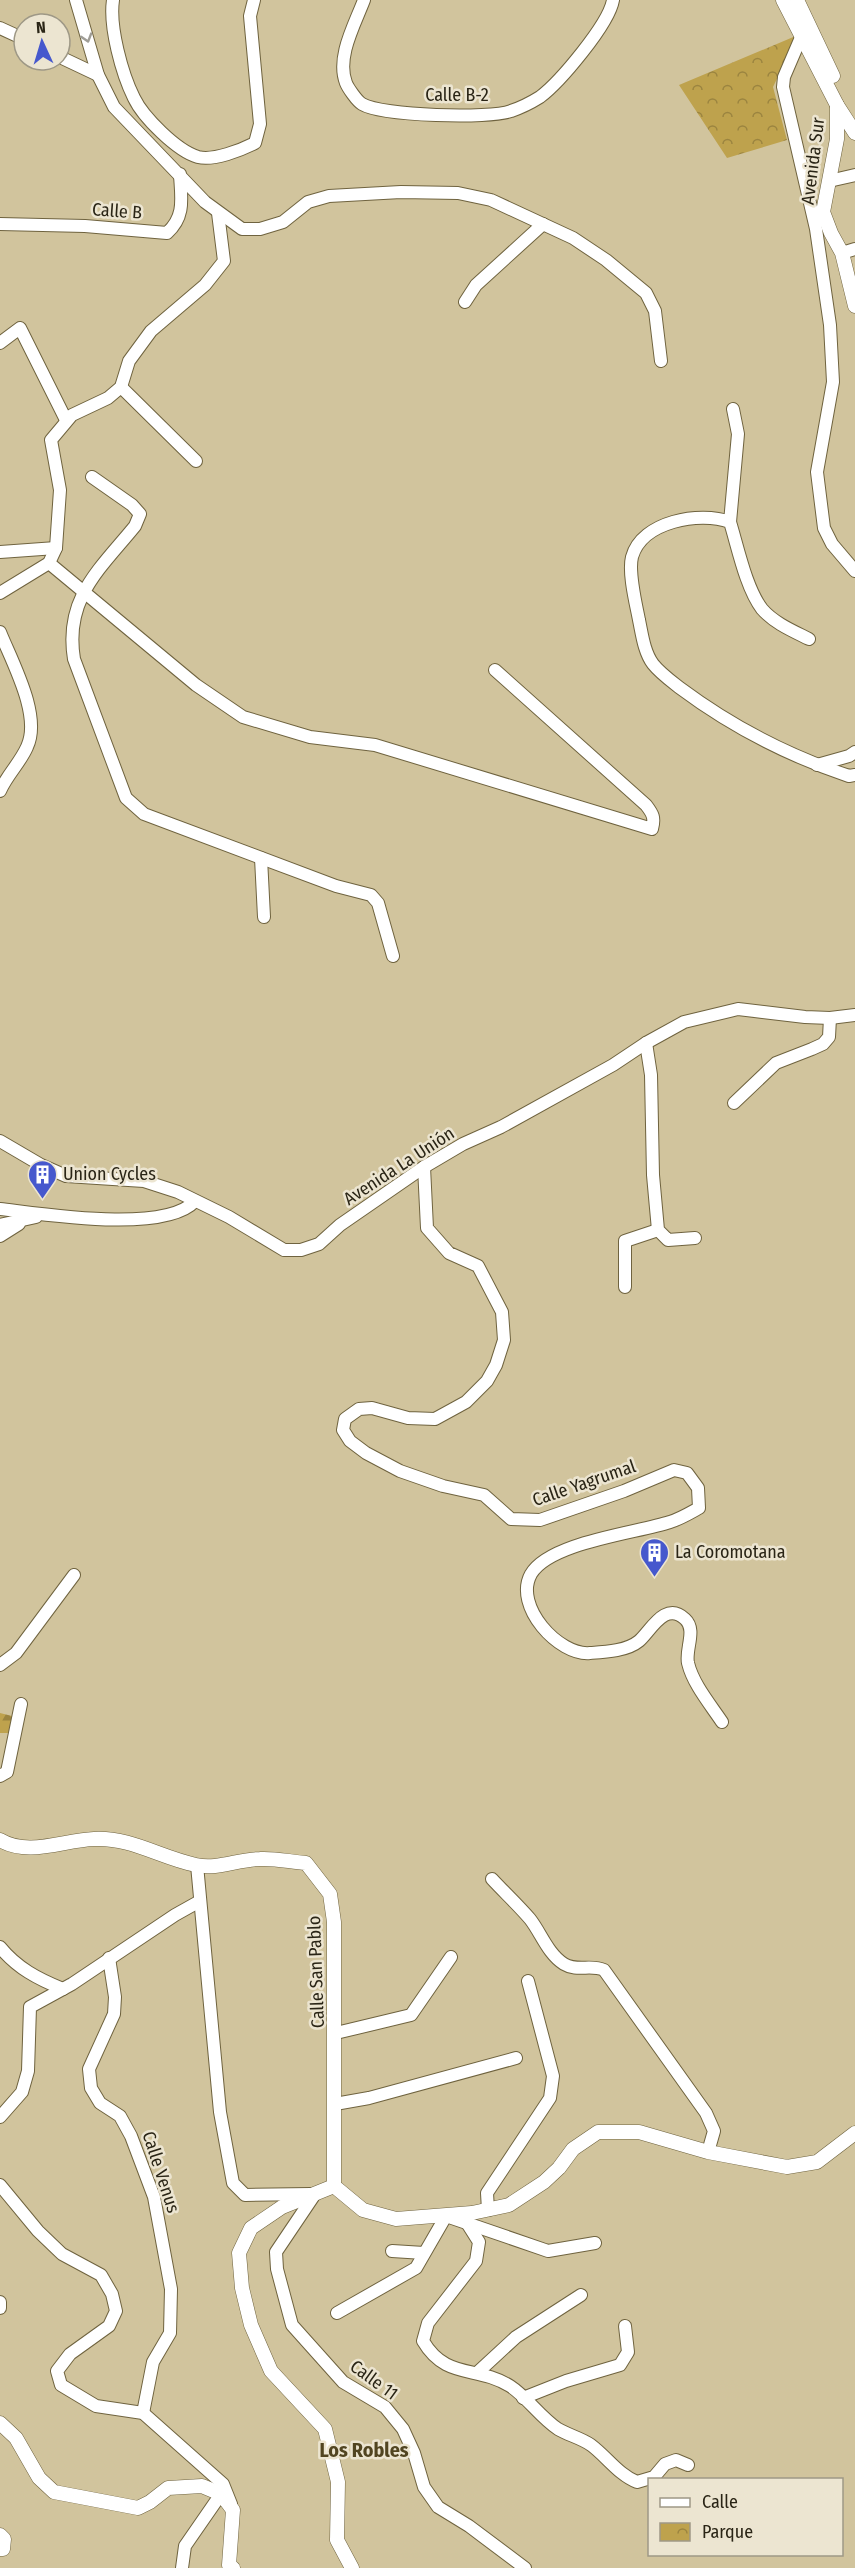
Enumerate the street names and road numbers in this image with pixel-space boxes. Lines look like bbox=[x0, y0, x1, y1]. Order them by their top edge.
street label: Calle B-2 bbox=[425, 84, 489, 106]
street label: Avenida Sur bbox=[797, 115, 829, 206]
street label: Calle B bbox=[91, 198, 143, 224]
street label: Avenida La Unión bbox=[340, 1122, 458, 1210]
street label: Calle Yagrumal bbox=[529, 1455, 639, 1511]
street label: Calle San Pablo bbox=[303, 1915, 329, 2029]
street label: Calle Venus bbox=[138, 2128, 185, 2216]
street label: Calle 11 bbox=[346, 2355, 402, 2405]

